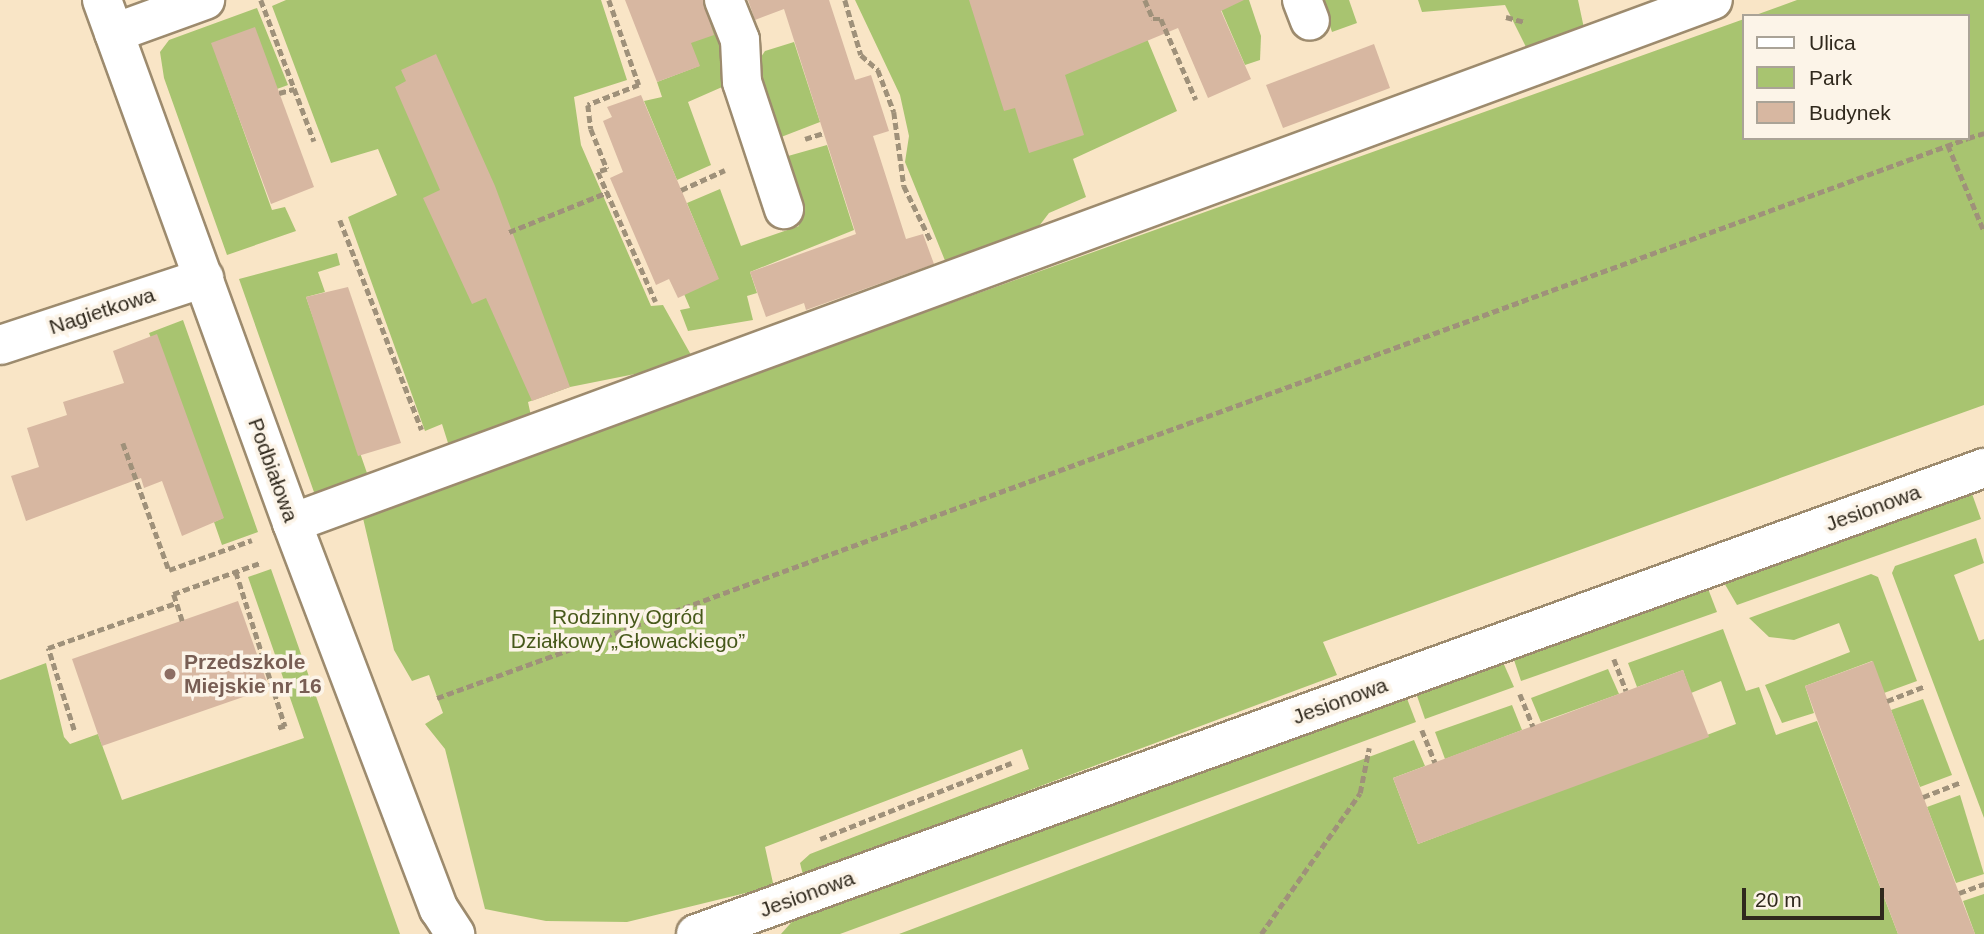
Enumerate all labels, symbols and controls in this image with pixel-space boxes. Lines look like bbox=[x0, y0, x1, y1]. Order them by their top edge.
legend bbox=[1742, 14, 1970, 140]
text: Ulica bbox=[1809, 31, 1856, 54]
text: Park bbox=[1809, 66, 1852, 89]
text: Budynek bbox=[1809, 101, 1891, 124]
street label: Nagietkowa bbox=[46, 282, 158, 340]
street label: Podbiałowa bbox=[243, 415, 303, 525]
street label: Jesionowa bbox=[1822, 479, 1924, 537]
park label: Rodzinny Ogród Działkowy „Głowackiego” bbox=[511, 604, 745, 654]
place label: Przedszkole Miejskie nr 16 bbox=[184, 649, 322, 699]
marker: Przedszkole Miejskie nr 16 bbox=[162, 666, 178, 682]
street label: Jesionowa bbox=[1289, 672, 1391, 730]
street label: Jesionowa bbox=[756, 865, 858, 923]
scale bar bbox=[1746, 874, 1888, 918]
text: 20 m bbox=[1755, 888, 1802, 911]

